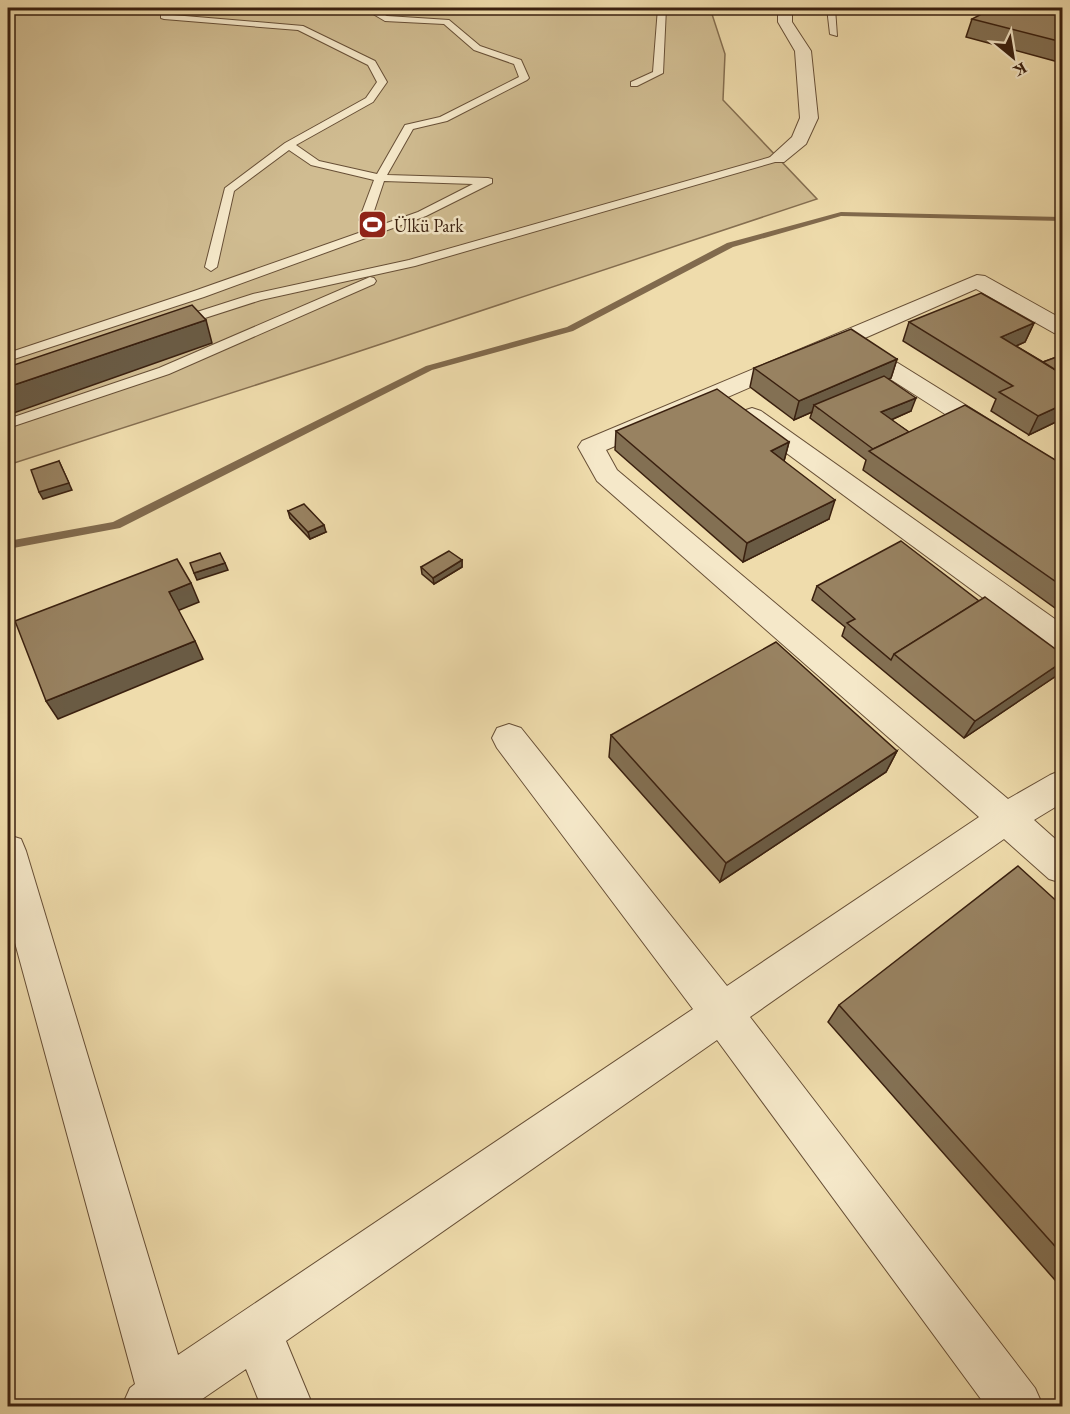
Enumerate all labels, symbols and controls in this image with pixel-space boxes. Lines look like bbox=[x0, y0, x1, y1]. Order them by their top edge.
north arrow bbox=[983, 27, 1043, 87]
text: K bbox=[1009, 57, 1031, 82]
sports icon: Ülkü Park bbox=[357, 209, 389, 241]
place label: Ülkü Park bbox=[394, 214, 464, 237]

